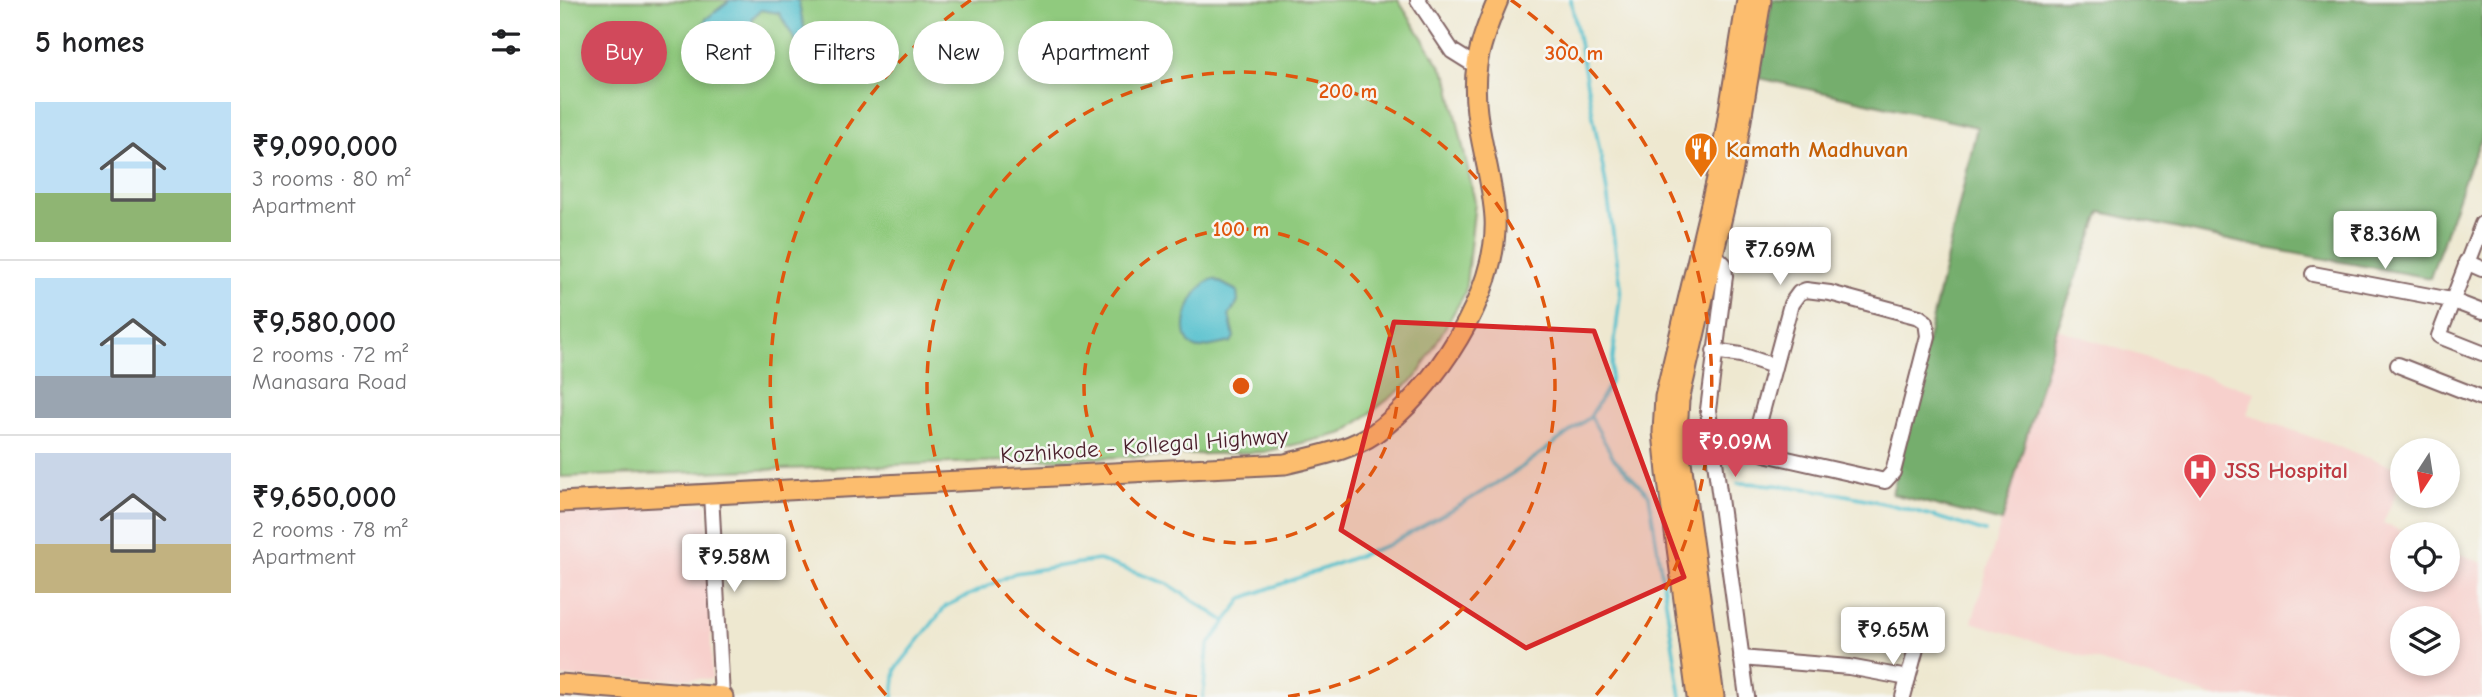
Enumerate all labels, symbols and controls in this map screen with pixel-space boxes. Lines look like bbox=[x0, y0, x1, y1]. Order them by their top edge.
chip: Buy bbox=[581, 21, 667, 84]
chip: Rent bbox=[681, 21, 775, 84]
chip: Filters bbox=[789, 21, 899, 84]
chip: New bbox=[913, 21, 1004, 84]
chip: Apartment bbox=[1018, 21, 1173, 84]
icon: filters bbox=[487, 23, 525, 61]
text: 5 homes bbox=[35, 25, 144, 60]
text: 300 m bbox=[1545, 41, 1603, 65]
text: 200 m bbox=[1319, 79, 1377, 103]
text: ₹9,090,000 bbox=[252, 129, 398, 164]
icon: home bbox=[91, 130, 175, 214]
restaurant icon: Kamath Madhuvan bbox=[1682, 130, 1720, 179]
place label: Kamath Madhuvan bbox=[1726, 136, 1908, 163]
text: 3 rooms · 80 m² bbox=[252, 165, 411, 192]
text: Apartment bbox=[252, 192, 355, 219]
pin: ₹8.36M bbox=[2328, 212, 2442, 271]
text: 100 m bbox=[1213, 217, 1269, 241]
text: ₹8.36M bbox=[2349, 220, 2421, 247]
pin: ₹7.69M bbox=[1723, 228, 1837, 287]
text: ₹7.69M bbox=[1745, 236, 1815, 263]
text: ₹9,580,000 bbox=[252, 305, 396, 340]
icon: home bbox=[91, 306, 175, 390]
text: 2 rooms · 72 m² bbox=[252, 341, 408, 368]
text: Manasara Road bbox=[252, 368, 407, 395]
centre of rings bbox=[1229, 374, 1253, 398]
pin: ₹9.09M bbox=[1678, 420, 1792, 479]
street label: Kozhikode - Kollegal Highway bbox=[999, 422, 1290, 469]
text: ₹9.09M bbox=[1698, 428, 1772, 455]
north arrow bbox=[2390, 438, 2460, 508]
map controls bbox=[2390, 438, 2460, 676]
hospital icon: JSS Hospital bbox=[2181, 451, 2219, 500]
place label: JSS Hospital bbox=[2224, 457, 2348, 484]
text: ₹9,650,000 bbox=[252, 480, 397, 515]
icon: home bbox=[91, 481, 175, 565]
text: 2 rooms · 78 m² bbox=[252, 516, 408, 543]
button: locate bbox=[2390, 522, 2460, 592]
pin: ₹9.58M bbox=[677, 534, 791, 594]
text: Apartment bbox=[252, 543, 355, 570]
text: ₹9.58M bbox=[698, 543, 770, 570]
button: layers bbox=[2390, 606, 2460, 676]
pin: ₹9.65M bbox=[1836, 608, 1950, 667]
text: ₹9.65M bbox=[1857, 616, 1929, 643]

